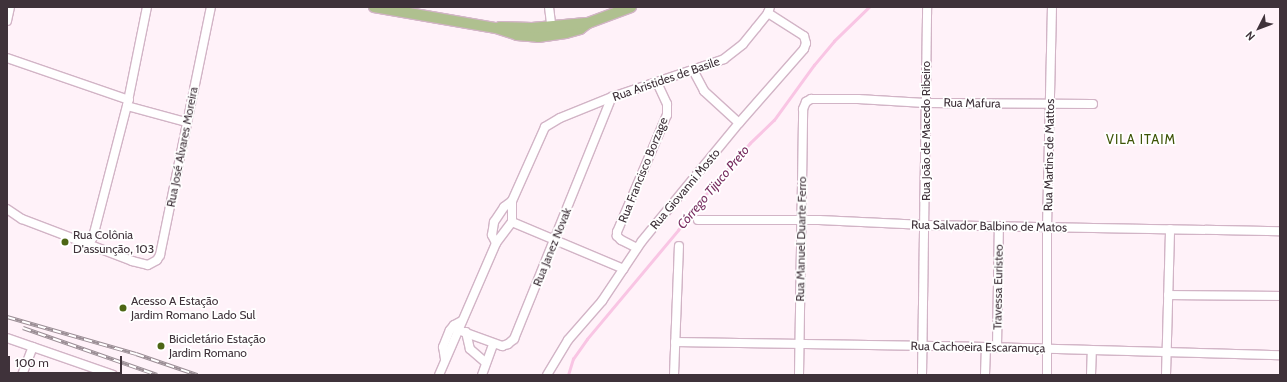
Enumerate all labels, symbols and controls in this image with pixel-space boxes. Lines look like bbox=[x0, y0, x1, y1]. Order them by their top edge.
north arrow bbox=[1239, 8, 1279, 48]
text: N bbox=[1242, 28, 1258, 44]
street label: Rua Aristides de Basile bbox=[610, 54, 722, 104]
street label: Rua João de Macedo Ribeiro bbox=[919, 61, 933, 201]
street label: Rua José Alvares Moreira bbox=[163, 86, 201, 208]
street label: Rua Mafura bbox=[943, 95, 1001, 111]
street label: Rua Martins de Mattos bbox=[1041, 99, 1057, 211]
street label: Rua Francisco Borzage bbox=[615, 115, 671, 225]
district label: VILA ITAIM bbox=[1106, 131, 1176, 147]
water label: Córrego Tijuco Preto bbox=[674, 142, 752, 232]
street label: Rua Giovanni Mosto bbox=[647, 146, 723, 232]
street label: Rua Manuel Duarte Ferro bbox=[793, 176, 809, 302]
street label: Rua Janez Novak bbox=[530, 206, 574, 288]
street label: Rua Salvador Balbino de Matos bbox=[911, 217, 1067, 235]
place label: Rua Colônia D'assunção, 103 bbox=[73, 228, 154, 256]
marker: Rua Colônia D'assunção, 103 bbox=[60, 237, 70, 247]
street label: Travessa Euristeo bbox=[990, 244, 1006, 330]
place label: Acesso A Estação Jardim Romano Lado Sul bbox=[131, 294, 255, 322]
marker: Acesso A Estação Jardim Romano Lado Sul bbox=[118, 303, 128, 313]
place label: Bicicletário Estação Jardim Romano bbox=[169, 332, 266, 360]
street label: Rua Cachoeira Escaramuça bbox=[911, 339, 1045, 355]
marker: Bicicletário Estação Jardim Romano bbox=[156, 341, 166, 351]
scale bar bbox=[10, 348, 124, 374]
text: 100 m bbox=[15, 355, 49, 370]

